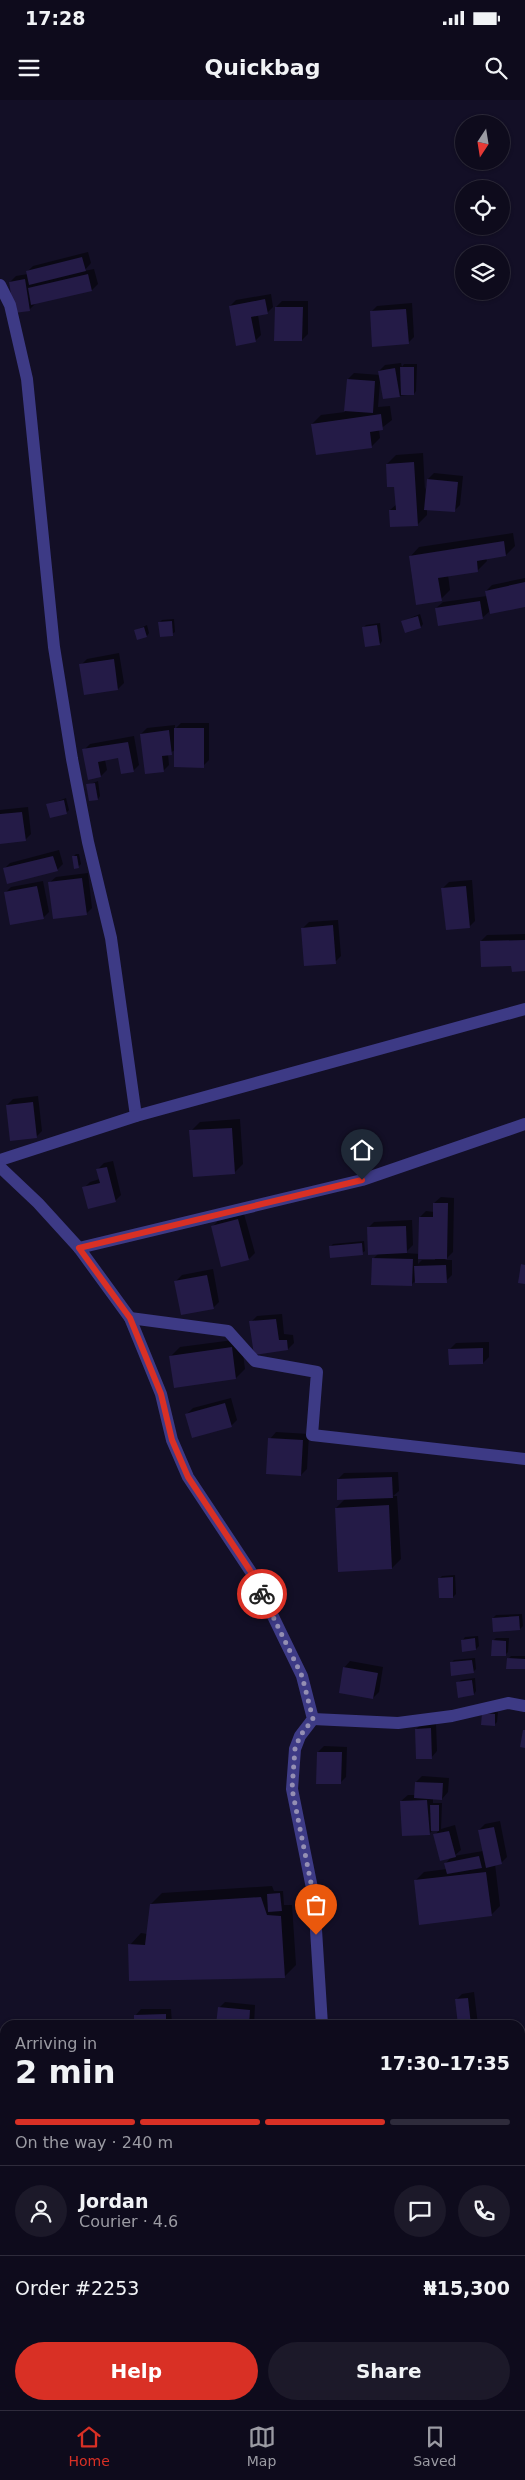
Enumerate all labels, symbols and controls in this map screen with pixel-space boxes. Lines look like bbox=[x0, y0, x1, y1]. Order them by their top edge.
text: 17:28 bbox=[25, 7, 85, 29]
icon: menu bbox=[15, 54, 43, 82]
icon: search bbox=[482, 54, 510, 82]
text: Quickbag bbox=[205, 55, 320, 80]
north arrow bbox=[455, 115, 510, 170]
map controls bbox=[455, 115, 510, 300]
button: locate bbox=[455, 180, 510, 235]
button: layers bbox=[455, 245, 510, 300]
pin bbox=[341, 1129, 383, 1180]
icon: home bbox=[348, 1136, 376, 1164]
courier bbox=[237, 1569, 287, 1619]
icon: bike bbox=[248, 1580, 276, 1608]
pin bbox=[295, 1884, 337, 1935]
icon: bag bbox=[302, 1891, 330, 1919]
text: Arriving in bbox=[15, 2034, 97, 2053]
text: 17:30–17:35 bbox=[380, 2052, 510, 2074]
text: 2 min bbox=[15, 2053, 116, 2091]
text: On the way · 240 m bbox=[15, 2133, 173, 2152]
button: person bbox=[15, 2185, 67, 2237]
button: chat bbox=[394, 2185, 446, 2237]
button: phone bbox=[458, 2185, 510, 2237]
text: Jordan bbox=[79, 2190, 148, 2212]
text: Courier · 4.6 bbox=[79, 2212, 178, 2231]
text: Order #2253 bbox=[15, 2277, 139, 2299]
text: ₦15,300 bbox=[423, 2277, 510, 2299]
button: Help bbox=[15, 2342, 258, 2400]
button: Share bbox=[268, 2342, 510, 2400]
tab: Home bbox=[68, 2423, 110, 2469]
tab: Map bbox=[247, 2423, 276, 2469]
tab: Saved bbox=[413, 2423, 457, 2469]

